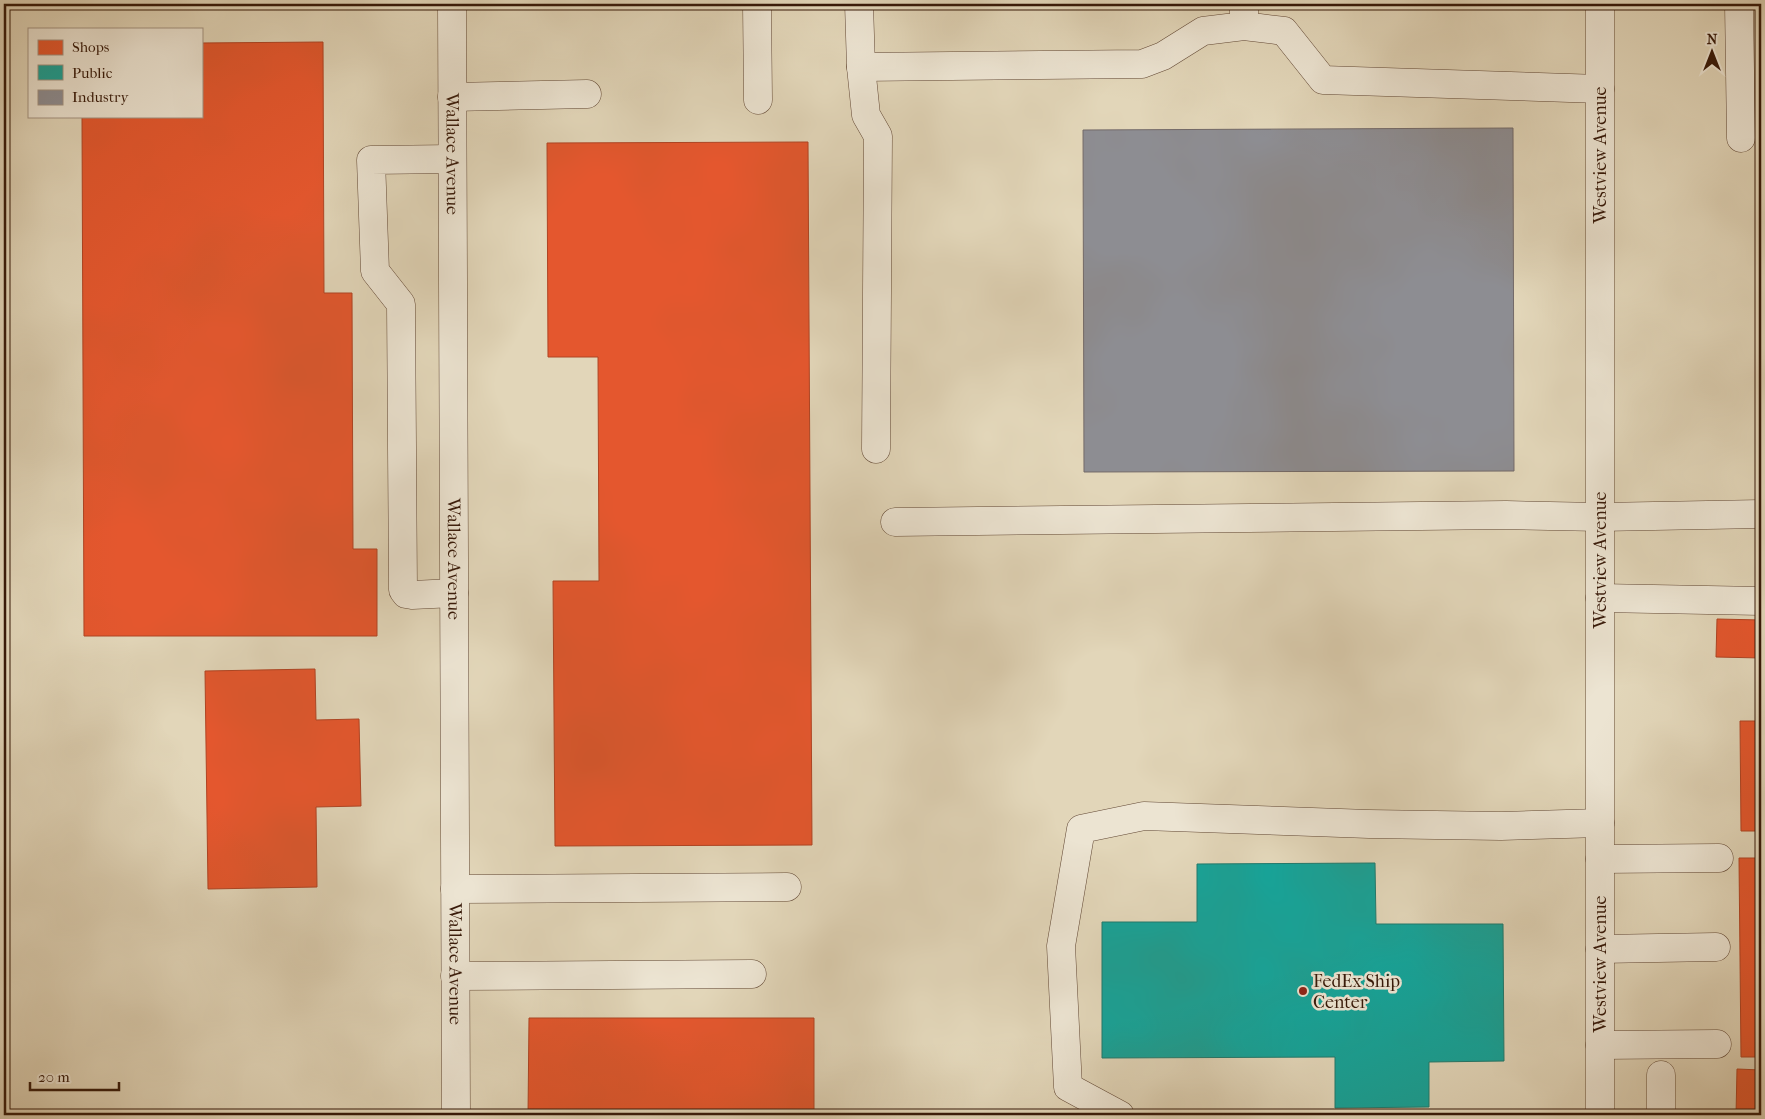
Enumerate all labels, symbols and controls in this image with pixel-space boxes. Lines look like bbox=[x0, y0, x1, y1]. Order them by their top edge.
legend bbox=[28, 28, 202, 118]
north arrow bbox=[1688, 28, 1738, 78]
text: N bbox=[1707, 31, 1718, 48]
text: Shops bbox=[72, 38, 110, 56]
text: Public bbox=[72, 64, 113, 82]
street label: Westview Avenue bbox=[1590, 87, 1611, 224]
text: Industry bbox=[72, 88, 129, 106]
street label: Wallace Avenue bbox=[442, 92, 463, 215]
street label: Westview Avenue bbox=[1590, 492, 1611, 629]
street label: Wallace Avenue bbox=[443, 497, 465, 620]
street label: Westview Avenue bbox=[1590, 896, 1611, 1033]
street label: Wallace Avenue bbox=[445, 902, 466, 1025]
place label: FedEx Ship Center bbox=[1313, 971, 1400, 1013]
marker: FedEx Ship Center bbox=[1297, 985, 1309, 997]
scale bar bbox=[30, 1059, 119, 1091]
text: 20 m bbox=[38, 1068, 70, 1086]

